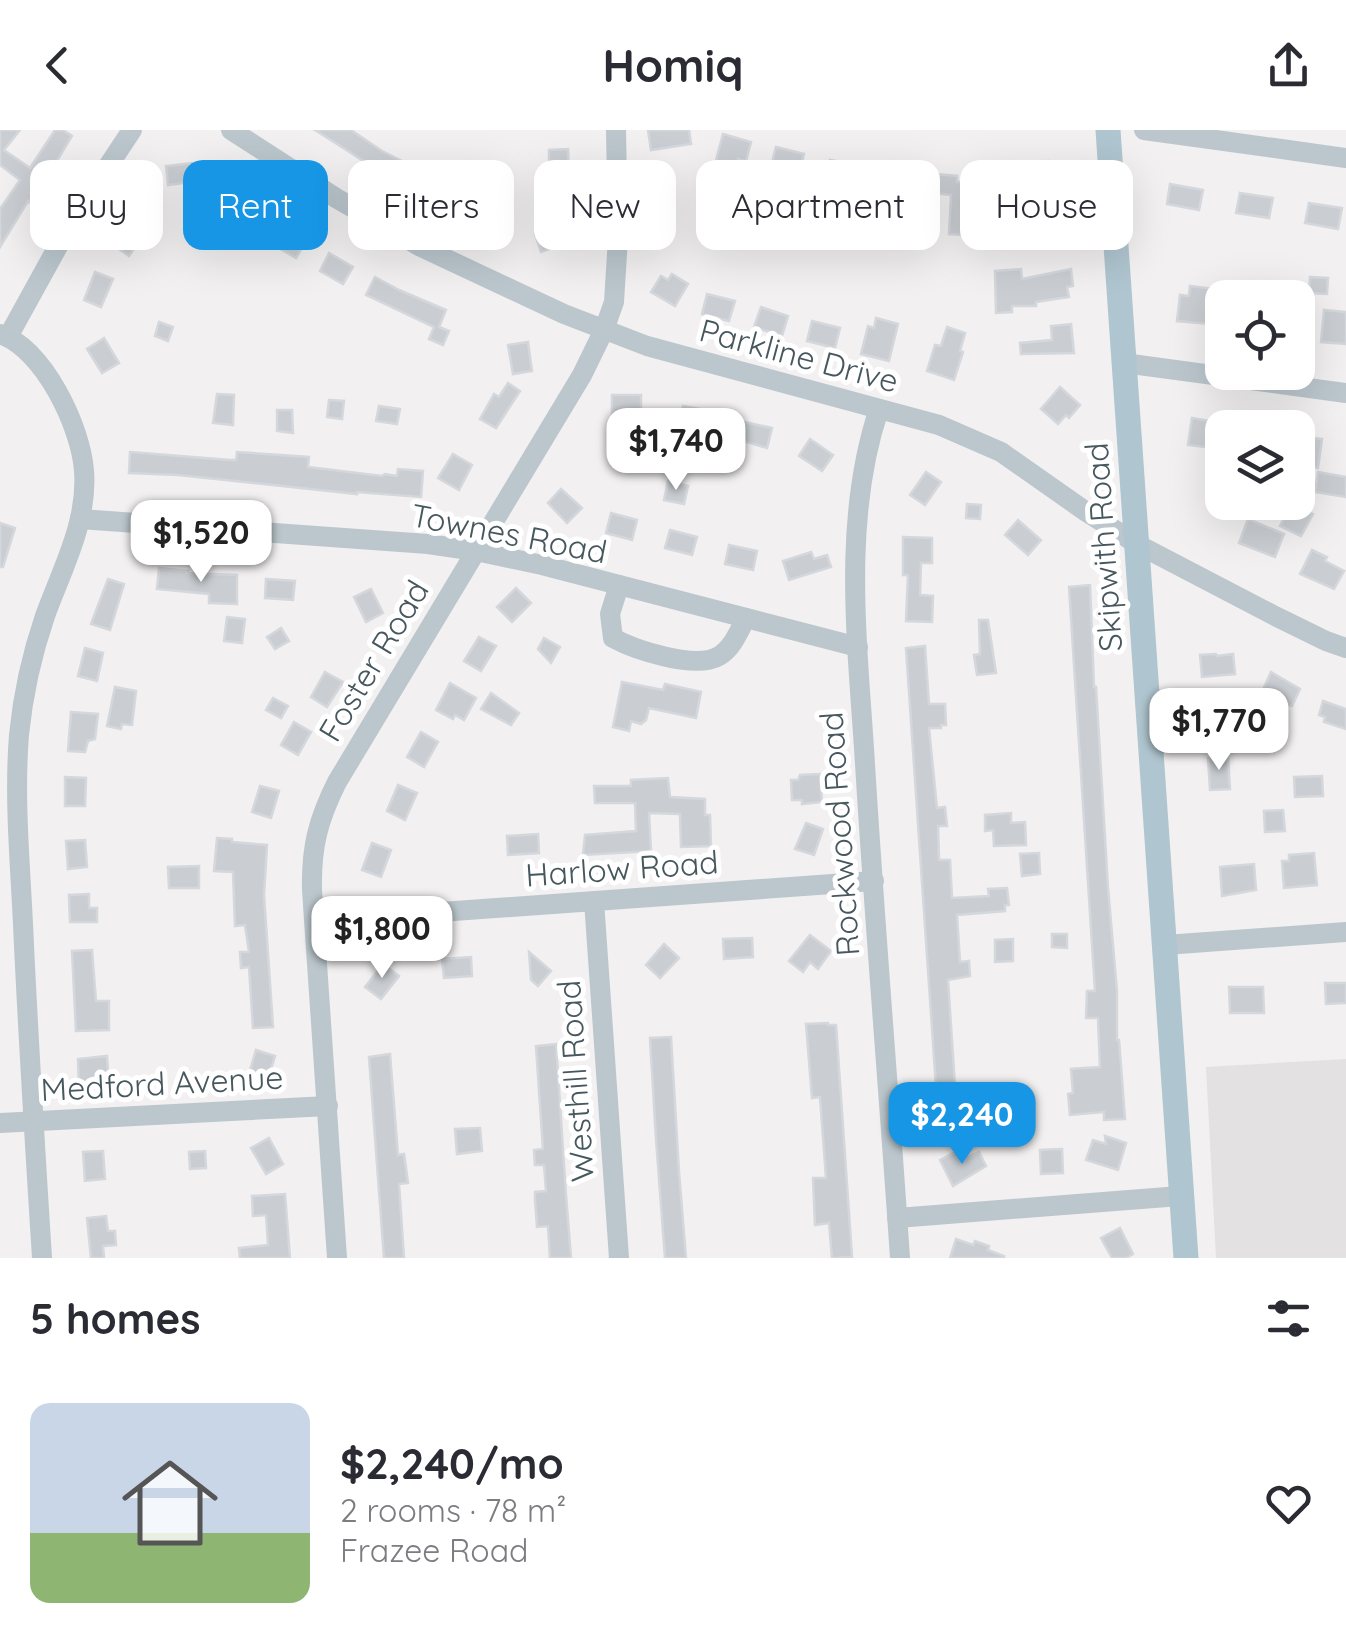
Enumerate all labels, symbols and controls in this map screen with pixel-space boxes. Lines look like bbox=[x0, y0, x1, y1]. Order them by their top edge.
text: Homiq bbox=[603, 37, 743, 93]
icon: back bbox=[30, 38, 85, 93]
icon: share bbox=[1261, 38, 1316, 93]
chip: Buy bbox=[30, 160, 163, 250]
chip: Rent bbox=[183, 160, 328, 250]
chip: Filters bbox=[348, 160, 514, 250]
chip: New bbox=[534, 160, 676, 250]
chip: Apartment bbox=[696, 160, 940, 250]
chip: House bbox=[960, 160, 1133, 250]
map controls bbox=[1205, 280, 1315, 520]
button: locate bbox=[1205, 280, 1315, 390]
street label: Parkline Drive bbox=[695, 309, 903, 401]
pin: $1,740 bbox=[595, 408, 757, 493]
button: layers bbox=[1205, 410, 1315, 520]
text: $1,740 bbox=[628, 420, 724, 460]
street label: Skipwith Road bbox=[1076, 441, 1130, 653]
street label: Townes Road bbox=[408, 494, 610, 572]
pin: $1,520 bbox=[120, 500, 282, 585]
text: $1,520 bbox=[153, 512, 249, 552]
street label: Foster Road bbox=[309, 573, 437, 748]
pin: $1,770 bbox=[1138, 688, 1300, 773]
text: $1,770 bbox=[1171, 700, 1267, 740]
street label: Rockwood Road bbox=[811, 711, 867, 957]
street label: Harlow Road bbox=[524, 841, 720, 895]
pin: $1,800 bbox=[301, 896, 463, 981]
text: $1,800 bbox=[333, 908, 431, 948]
street label: Westhill Road bbox=[548, 979, 602, 1183]
street label: Medford Avenue bbox=[40, 1057, 284, 1109]
pin: $2,240 bbox=[881, 1082, 1043, 1167]
text: $2,240 bbox=[911, 1094, 1013, 1134]
icon: filters bbox=[1261, 1291, 1316, 1346]
text: 5 homes bbox=[30, 1292, 201, 1345]
text: $2,240/mo bbox=[340, 1437, 564, 1490]
icon: home bbox=[110, 1443, 230, 1563]
icon: heart bbox=[1261, 1476, 1316, 1531]
text: 2 rooms · 78 m² bbox=[340, 1490, 566, 1530]
text: Frazee Road bbox=[340, 1530, 528, 1570]

